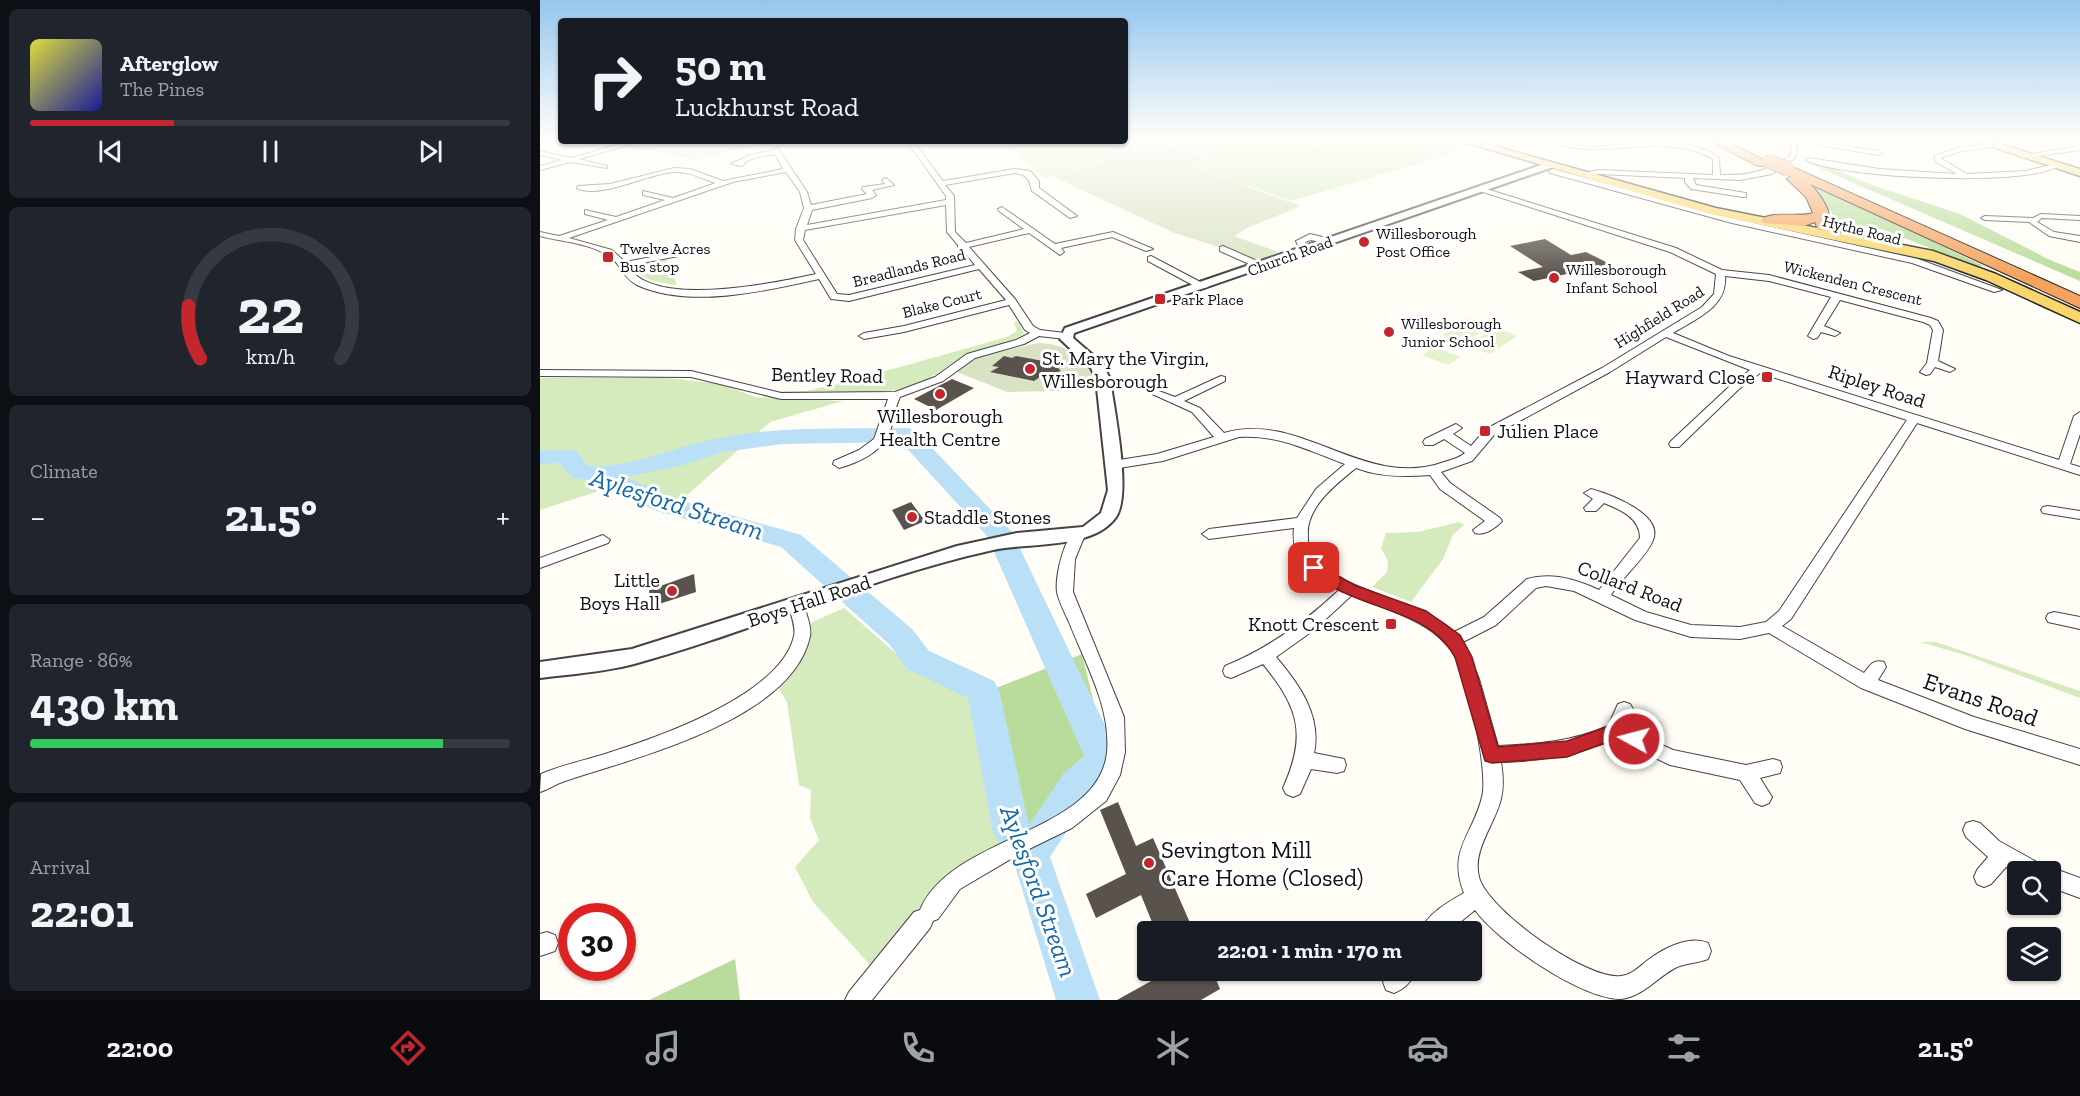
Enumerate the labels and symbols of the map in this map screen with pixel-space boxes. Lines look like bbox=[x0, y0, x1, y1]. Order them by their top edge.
street label: Hythe Road bbox=[1821, 211, 1903, 249]
place label: Willesborough Post Office bbox=[1376, 224, 1477, 261]
street label: Church Road bbox=[1245, 232, 1335, 280]
marker: Willesborough Post Office bbox=[1357, 235, 1371, 249]
place label: Twelve Acres Bus stop bbox=[620, 239, 711, 276]
street label: Breadlands Road bbox=[851, 245, 967, 291]
marker: Twelve Acres Bus stop bbox=[601, 250, 615, 264]
street label: Wickenden Crescent bbox=[1782, 257, 1924, 309]
place label: Willesborough Infant School bbox=[1566, 260, 1667, 297]
marker: Willesborough Infant School bbox=[1547, 271, 1561, 285]
street label: Highfield Road bbox=[1611, 282, 1707, 352]
street label: Blake Court bbox=[900, 284, 984, 322]
place label: Park Place bbox=[1172, 290, 1243, 309]
marker: Park Place bbox=[1153, 292, 1167, 306]
place label: Willesborough Junior School bbox=[1401, 314, 1502, 351]
marker: Willesborough Junior School bbox=[1382, 325, 1396, 339]
place label: St. Mary the Virgin, Willesborough bbox=[1042, 346, 1209, 393]
street label: Ripley Road bbox=[1825, 359, 1929, 413]
street label: Bentley Road bbox=[771, 362, 883, 388]
marker: St. Mary the Virgin, Willesborough bbox=[1023, 362, 1037, 376]
place label: Hayward Close bbox=[1625, 365, 1755, 389]
marker: Hayward Close bbox=[1760, 370, 1774, 384]
marker: Willesborough Health Centre bbox=[933, 387, 947, 401]
place label: Willesborough Health Centre bbox=[877, 404, 1004, 451]
place label: Julien Place bbox=[1497, 419, 1598, 443]
marker: Julien Place bbox=[1478, 424, 1492, 438]
water label: Aylesford Stream bbox=[585, 461, 768, 547]
place label: Staddle Stones bbox=[924, 505, 1051, 529]
marker: Staddle Stones bbox=[905, 510, 919, 524]
pin bbox=[1288, 542, 1339, 593]
street label: Collard Road bbox=[1574, 555, 1686, 617]
place label: Little Boys Hall bbox=[580, 568, 660, 615]
street label: Boys Hall Road bbox=[744, 570, 874, 632]
marker: Little Boys Hall bbox=[665, 584, 679, 598]
place label: Knott Crescent bbox=[1248, 612, 1380, 636]
marker: Knott Crescent bbox=[1384, 617, 1398, 631]
street label: Evans Road bbox=[1920, 666, 2042, 732]
position arrow bbox=[1602, 707, 1666, 771]
water label: Aylesford Stream bbox=[993, 800, 1085, 981]
place label: Sevington Mill Care Home (Closed) bbox=[1161, 835, 1363, 892]
marker: Sevington Mill Care Home (Closed) bbox=[1142, 856, 1156, 870]
speed limit sign: 30 bbox=[558, 903, 636, 981]

